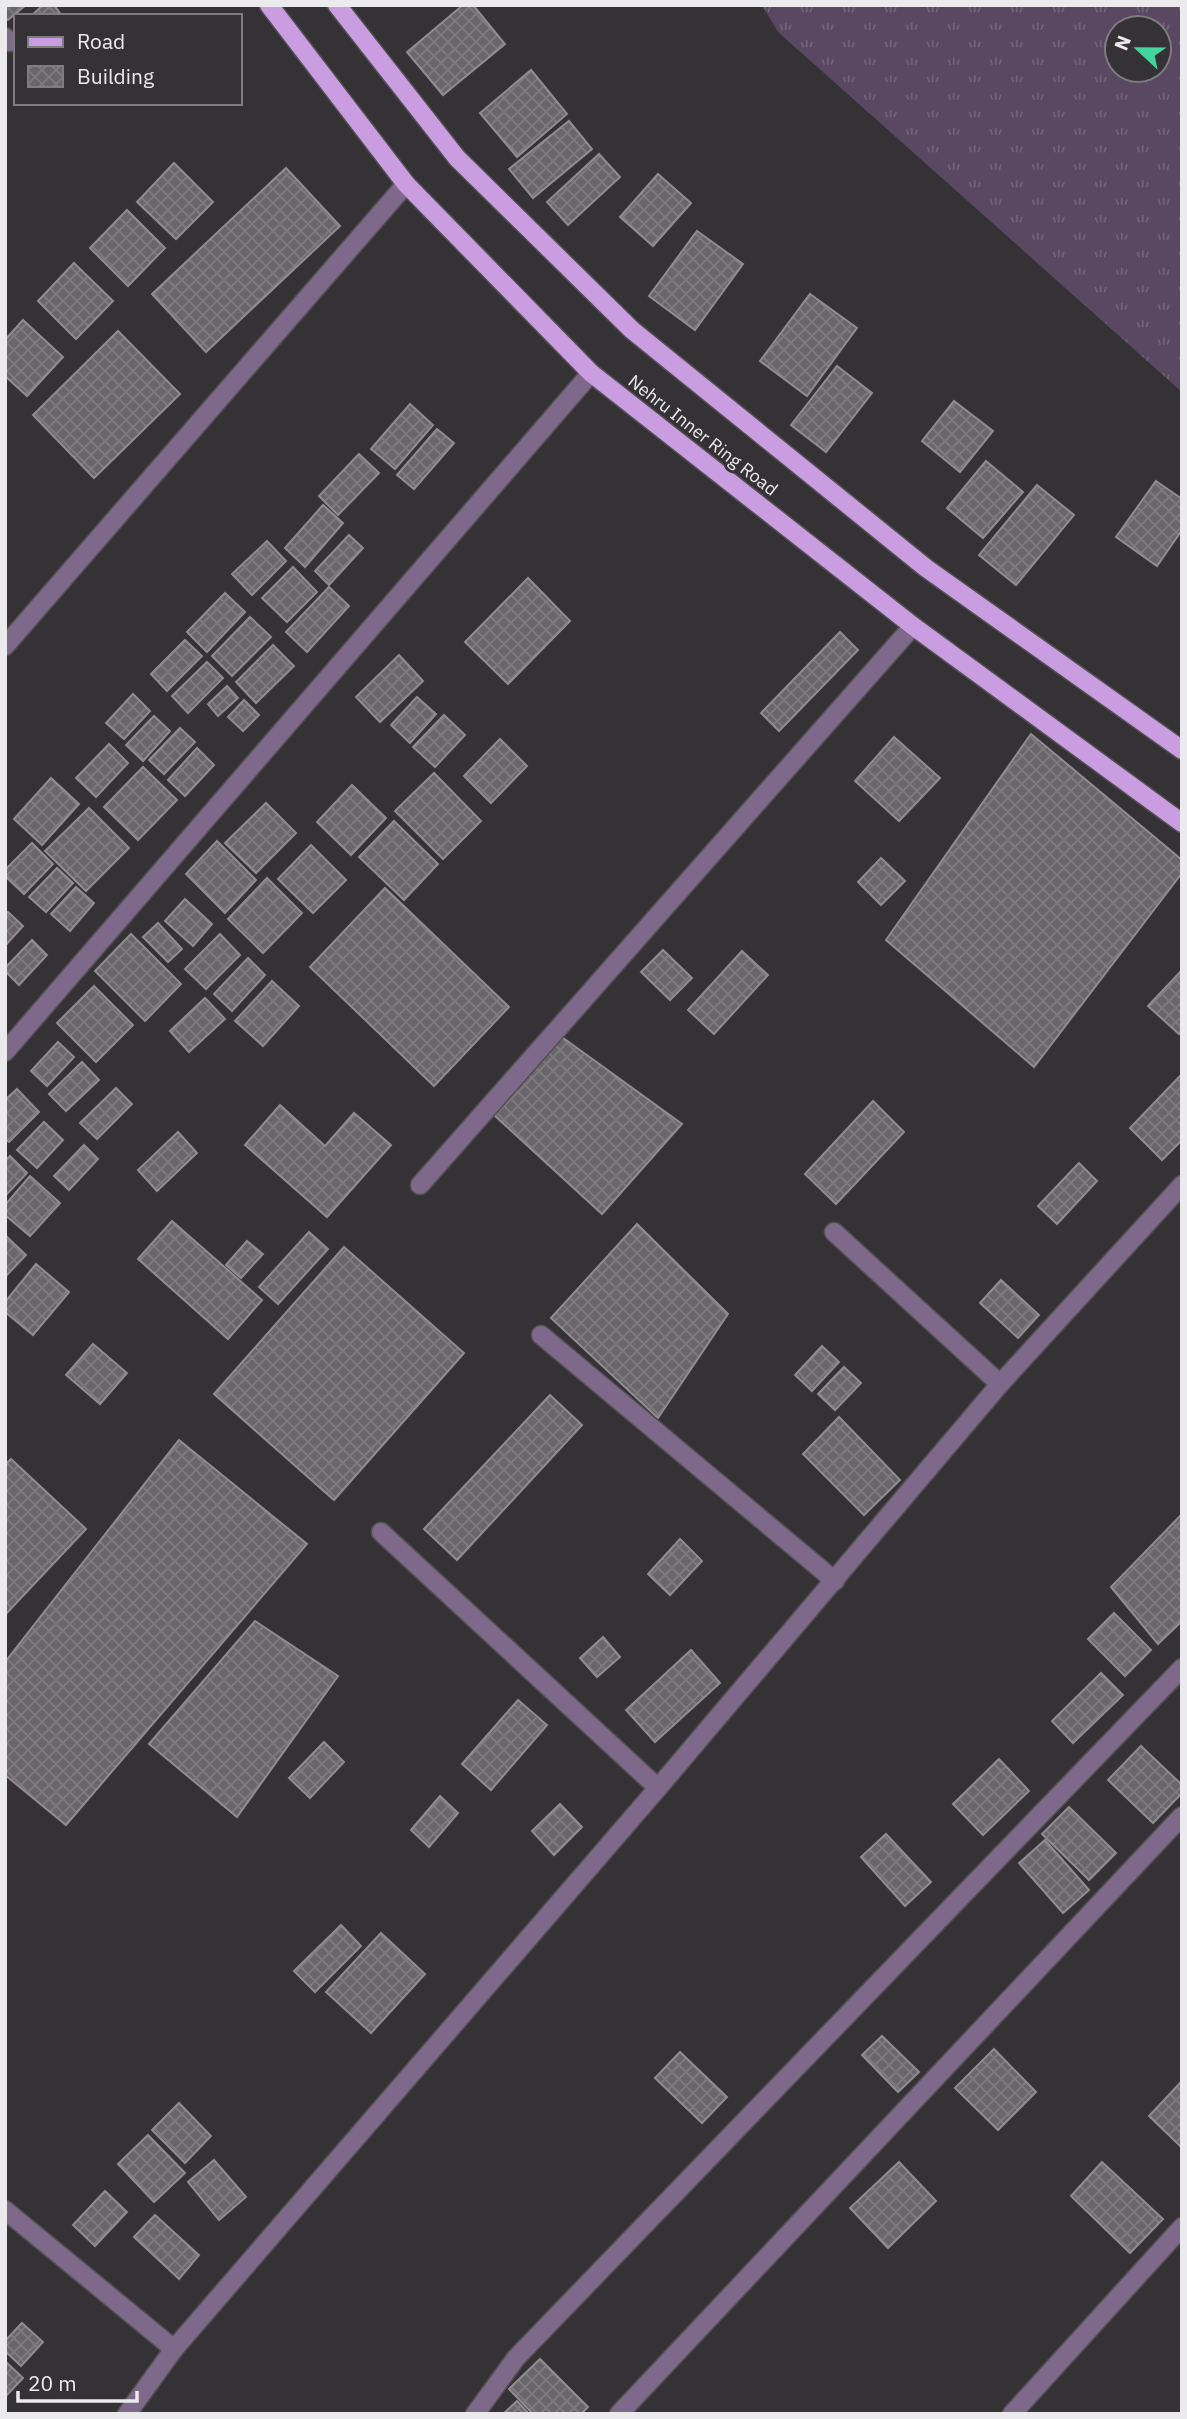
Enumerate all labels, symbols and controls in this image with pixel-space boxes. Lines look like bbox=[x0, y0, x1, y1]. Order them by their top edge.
legend bbox=[14, 14, 242, 105]
north arrow bbox=[1103, 14, 1173, 84]
text: Road bbox=[77, 27, 125, 55]
text: N bbox=[1109, 32, 1136, 54]
text: Building bbox=[77, 62, 154, 90]
street label: Nehru Inner Ring Road bbox=[624, 369, 782, 501]
scale bar bbox=[18, 2360, 136, 2404]
text: 20 m bbox=[28, 2369, 77, 2397]

